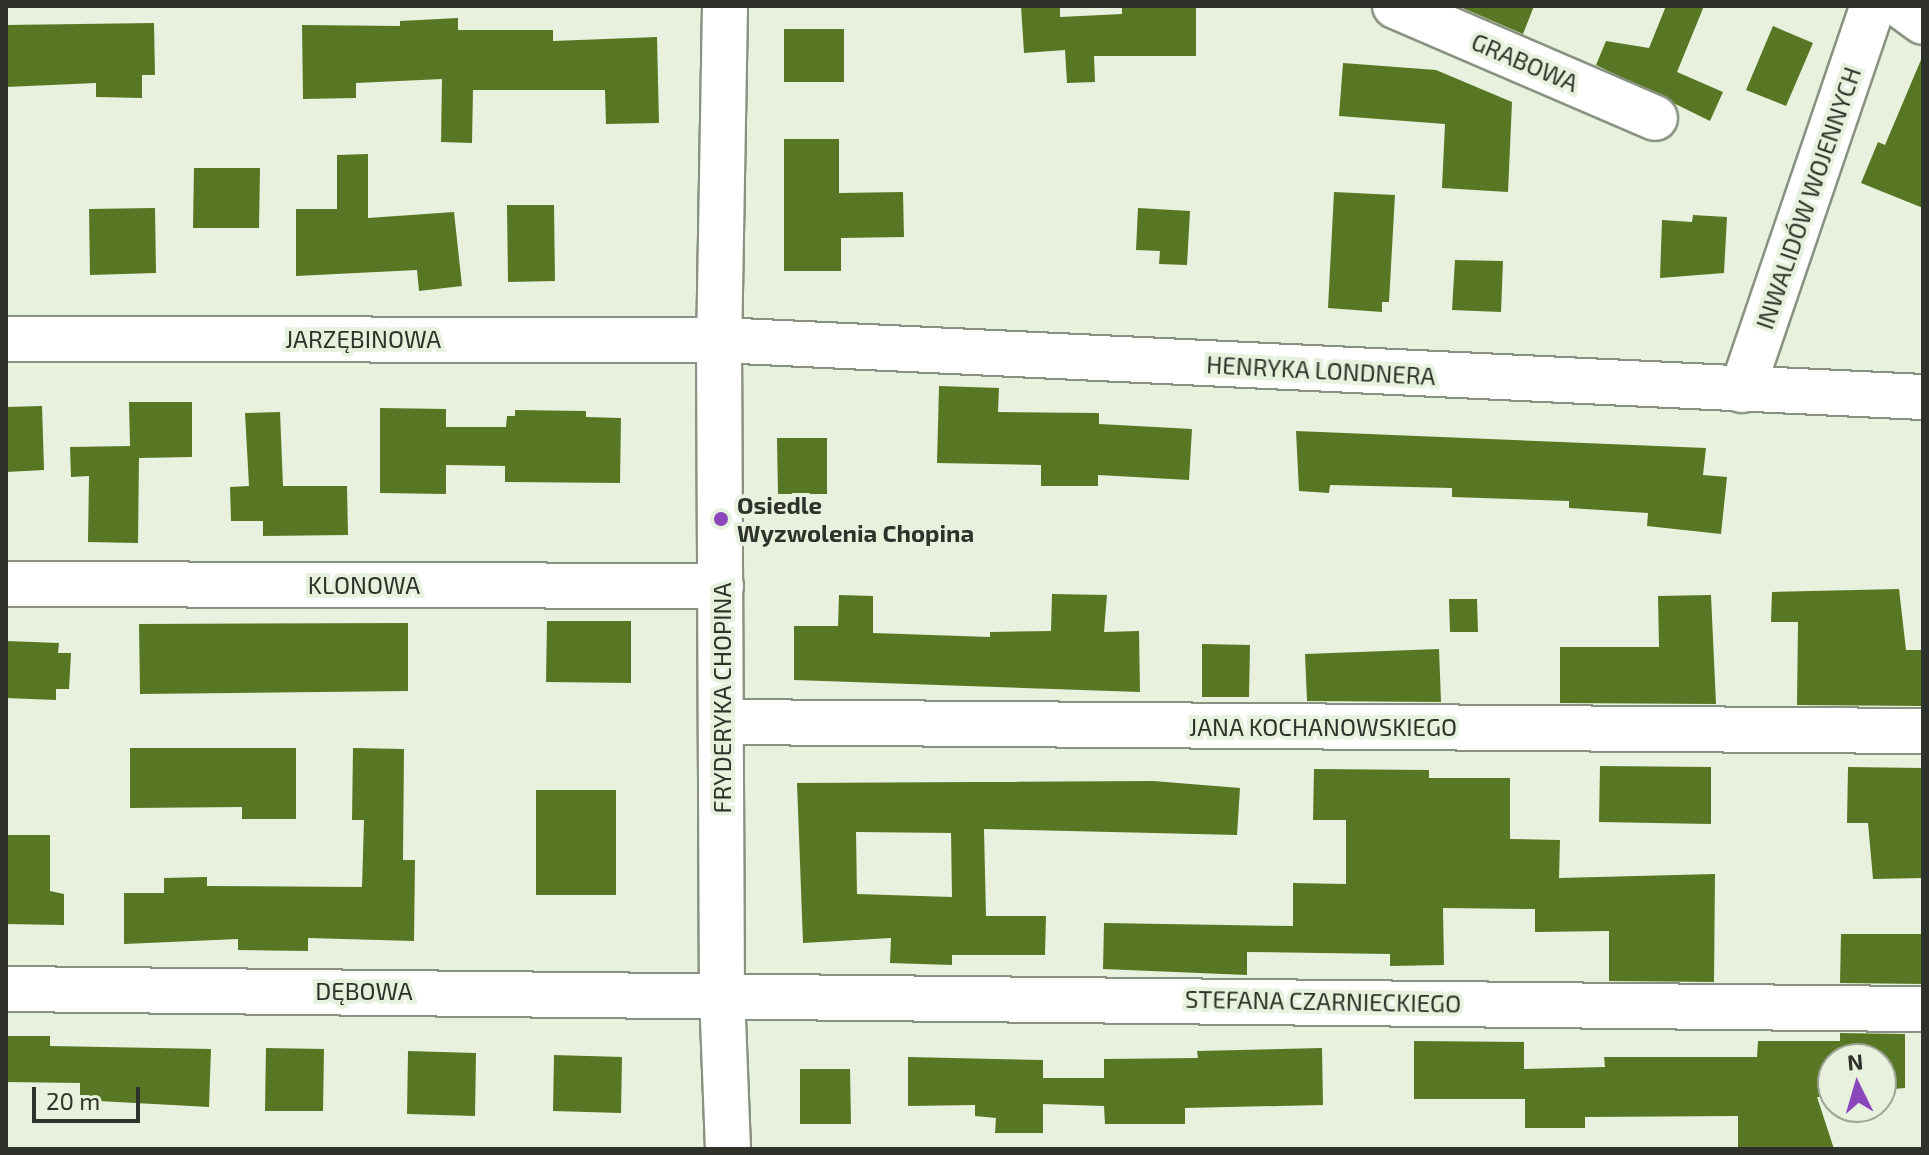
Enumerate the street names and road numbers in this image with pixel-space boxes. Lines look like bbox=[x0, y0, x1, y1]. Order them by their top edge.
street label: GRABOWA bbox=[1467, 27, 1583, 97]
street label: INWALIDÓW WOJENNYCH bbox=[1749, 63, 1867, 333]
street label: JARZĘBINOWA bbox=[285, 325, 441, 353]
street label: HENRYKA LONDNERA bbox=[1205, 350, 1437, 390]
street label: KLONOWA bbox=[308, 571, 420, 599]
street label: FRYDERYKA CHOPINA bbox=[708, 582, 736, 814]
street label: JANA KOCHANOWSKIEGO bbox=[1189, 713, 1457, 741]
street label: DĘBOWA bbox=[315, 977, 413, 1005]
street label: STEFANA CZARNIECKIEGO bbox=[1184, 984, 1462, 1018]

